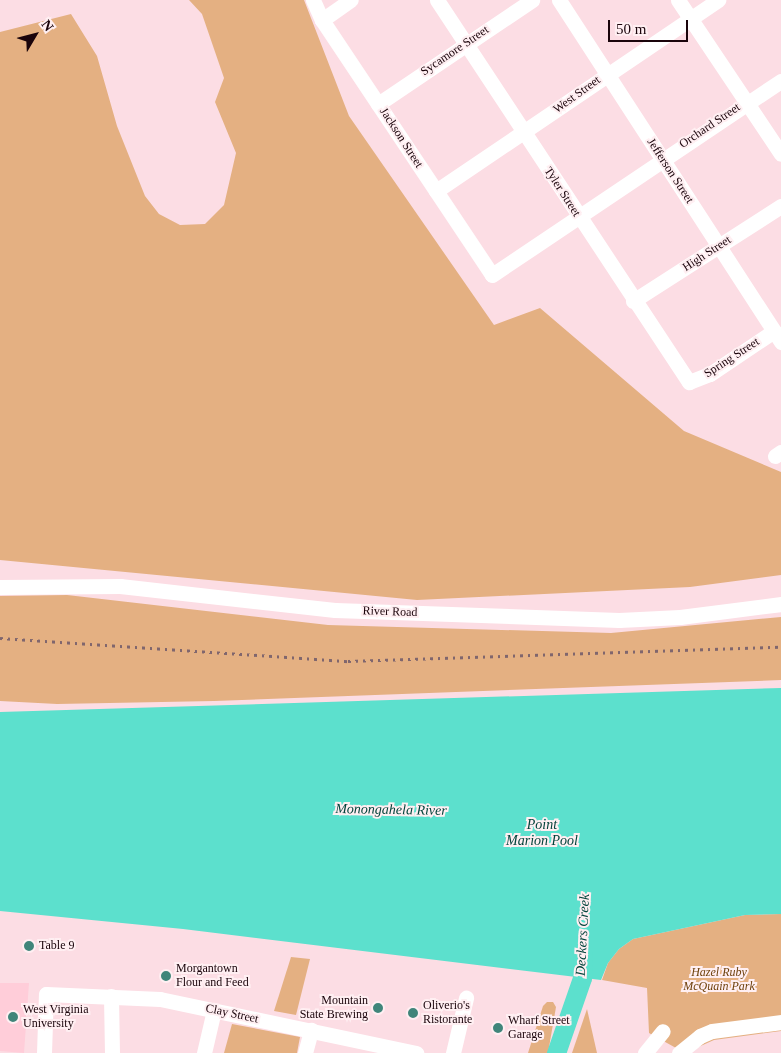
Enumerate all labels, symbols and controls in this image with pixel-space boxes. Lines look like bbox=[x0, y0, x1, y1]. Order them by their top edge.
north arrow bbox=[10, 10, 60, 60]
scale bar bbox=[611, 10, 691, 42]
text: N bbox=[38, 17, 56, 34]
text: 50 m bbox=[616, 21, 646, 37]
street label: Sycamore Street bbox=[418, 23, 492, 79]
street label: West Street bbox=[551, 73, 603, 117]
street label: Orchard Street bbox=[677, 100, 743, 152]
street label: Jackson Street bbox=[376, 105, 426, 171]
street label: Jefferson Street bbox=[644, 136, 696, 206]
street label: Tyler Street bbox=[541, 165, 583, 219]
street label: High Street bbox=[680, 233, 734, 275]
street label: Spring Street bbox=[702, 335, 762, 381]
street label: River Road bbox=[362, 604, 418, 620]
water label: Monongahela River bbox=[335, 801, 447, 819]
water label: Point Marion Pool bbox=[506, 817, 578, 850]
water label: Deckers Creek bbox=[572, 893, 594, 977]
place label: Table 9 bbox=[39, 939, 74, 953]
marker: Table 9 bbox=[23, 940, 35, 952]
place label: Morgantown Flour and Feed bbox=[176, 962, 249, 990]
park label: Hazel Ruby McQuain Park bbox=[683, 966, 755, 994]
marker: Morgantown Flour and Feed bbox=[160, 970, 172, 982]
place label: Mountain State Brewing bbox=[300, 994, 368, 1022]
place label: Oliverio's Ristorante bbox=[423, 999, 472, 1027]
street label: Clay Street bbox=[204, 1001, 260, 1027]
marker: Mountain State Brewing bbox=[372, 1002, 384, 1014]
place label: West Virginia University bbox=[23, 1003, 89, 1031]
marker: Oliverio's Ristorante bbox=[407, 1007, 419, 1019]
marker: West Virginia University bbox=[7, 1011, 19, 1023]
place label: Wharf Street Garage bbox=[508, 1014, 570, 1042]
marker: Wharf Street Garage bbox=[492, 1022, 504, 1034]

